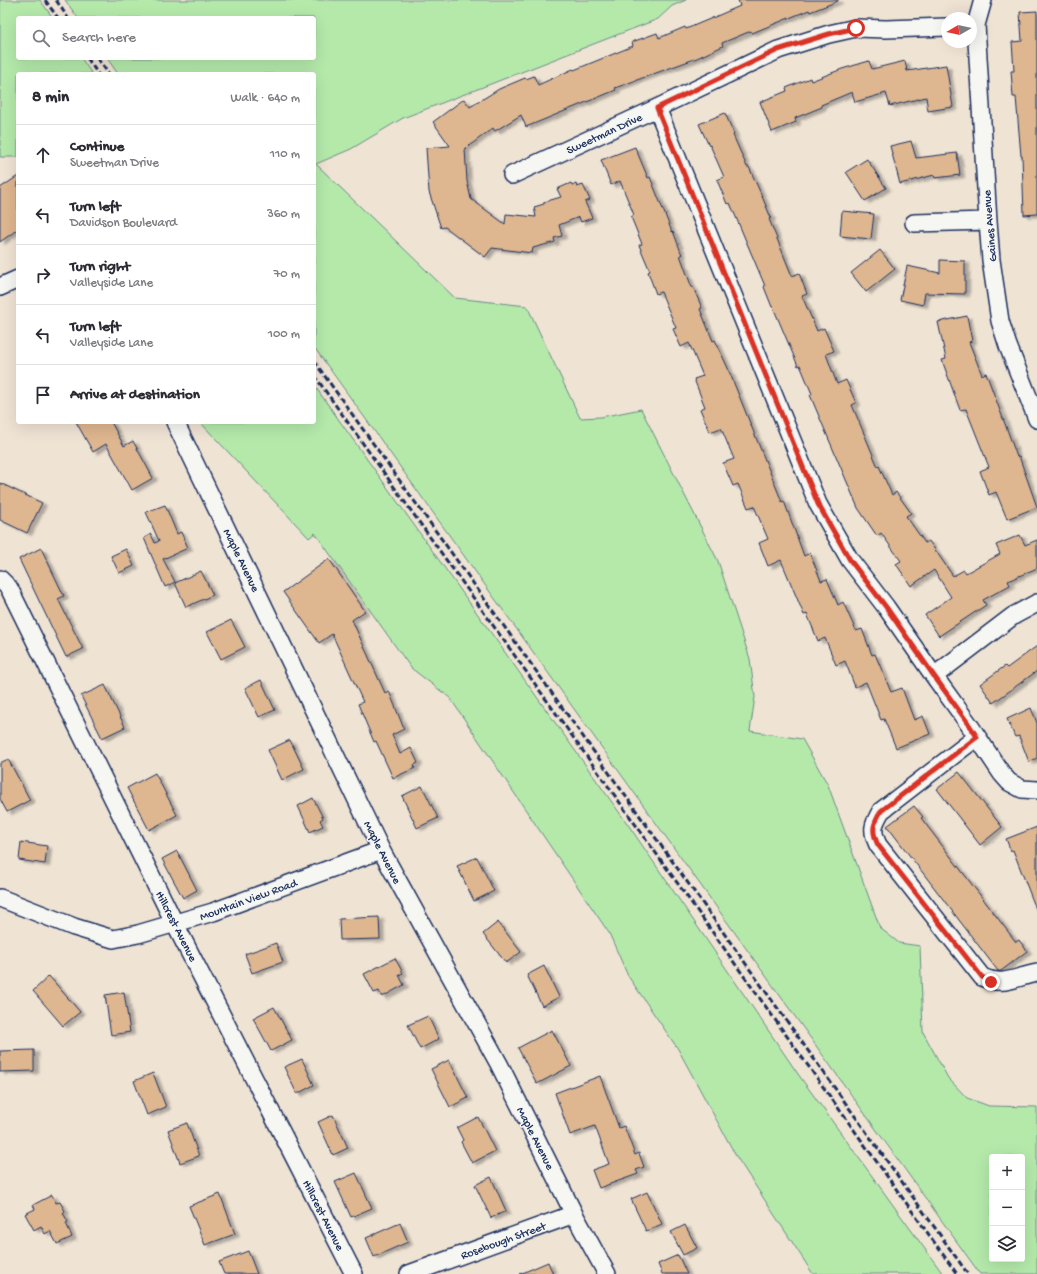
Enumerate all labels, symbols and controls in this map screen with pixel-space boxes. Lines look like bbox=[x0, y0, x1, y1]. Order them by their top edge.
north arrow bbox=[941, 12, 977, 48]
search box bbox=[16, 16, 316, 60]
route start bbox=[847, 19, 865, 37]
icon: search bbox=[30, 27, 52, 49]
text: Search here bbox=[62, 29, 136, 47]
text: 8 min bbox=[32, 88, 69, 108]
text: Walk · 640 m bbox=[230, 91, 300, 106]
street label: Sweetman Drive bbox=[565, 111, 646, 158]
text: Continue bbox=[70, 138, 124, 156]
icon: ahead bbox=[32, 144, 54, 166]
text: 110 m bbox=[270, 147, 300, 162]
text: Sweetman Drive bbox=[70, 156, 159, 171]
street label: Gaines Avenue bbox=[981, 189, 1001, 262]
text: Turn left bbox=[70, 198, 121, 216]
icon: left bbox=[32, 204, 54, 226]
text: 360 m bbox=[267, 207, 300, 222]
text: Davidson Boulevard bbox=[70, 216, 177, 231]
text: Turn right bbox=[70, 258, 130, 276]
icon: right bbox=[32, 264, 54, 286]
text: 70 m bbox=[274, 267, 300, 282]
text: Valleyside Lane bbox=[70, 276, 153, 291]
text: Turn left bbox=[70, 318, 121, 336]
icon: left bbox=[32, 324, 54, 346]
text: 100 m bbox=[268, 327, 300, 342]
text: Valleyside Lane bbox=[70, 336, 153, 351]
icon: arrive bbox=[32, 384, 54, 406]
text: Arrive at destination bbox=[70, 386, 200, 404]
street label: Maple Avenue bbox=[219, 527, 262, 596]
street label: Maple Avenue bbox=[359, 819, 403, 887]
street label: Mountain View Road bbox=[198, 876, 300, 925]
street label: Hillcrest Avenue bbox=[151, 889, 199, 965]
route end bbox=[982, 973, 1000, 991]
street label: Maple Avenue bbox=[512, 1105, 556, 1173]
map controls bbox=[989, 1154, 1025, 1262]
button: + bbox=[989, 1154, 1025, 1190]
street label: Hillcrest Avenue bbox=[298, 1178, 346, 1254]
button: − bbox=[989, 1190, 1025, 1226]
street label: Rosebough Street bbox=[459, 1220, 549, 1264]
button: layers bbox=[989, 1226, 1025, 1262]

